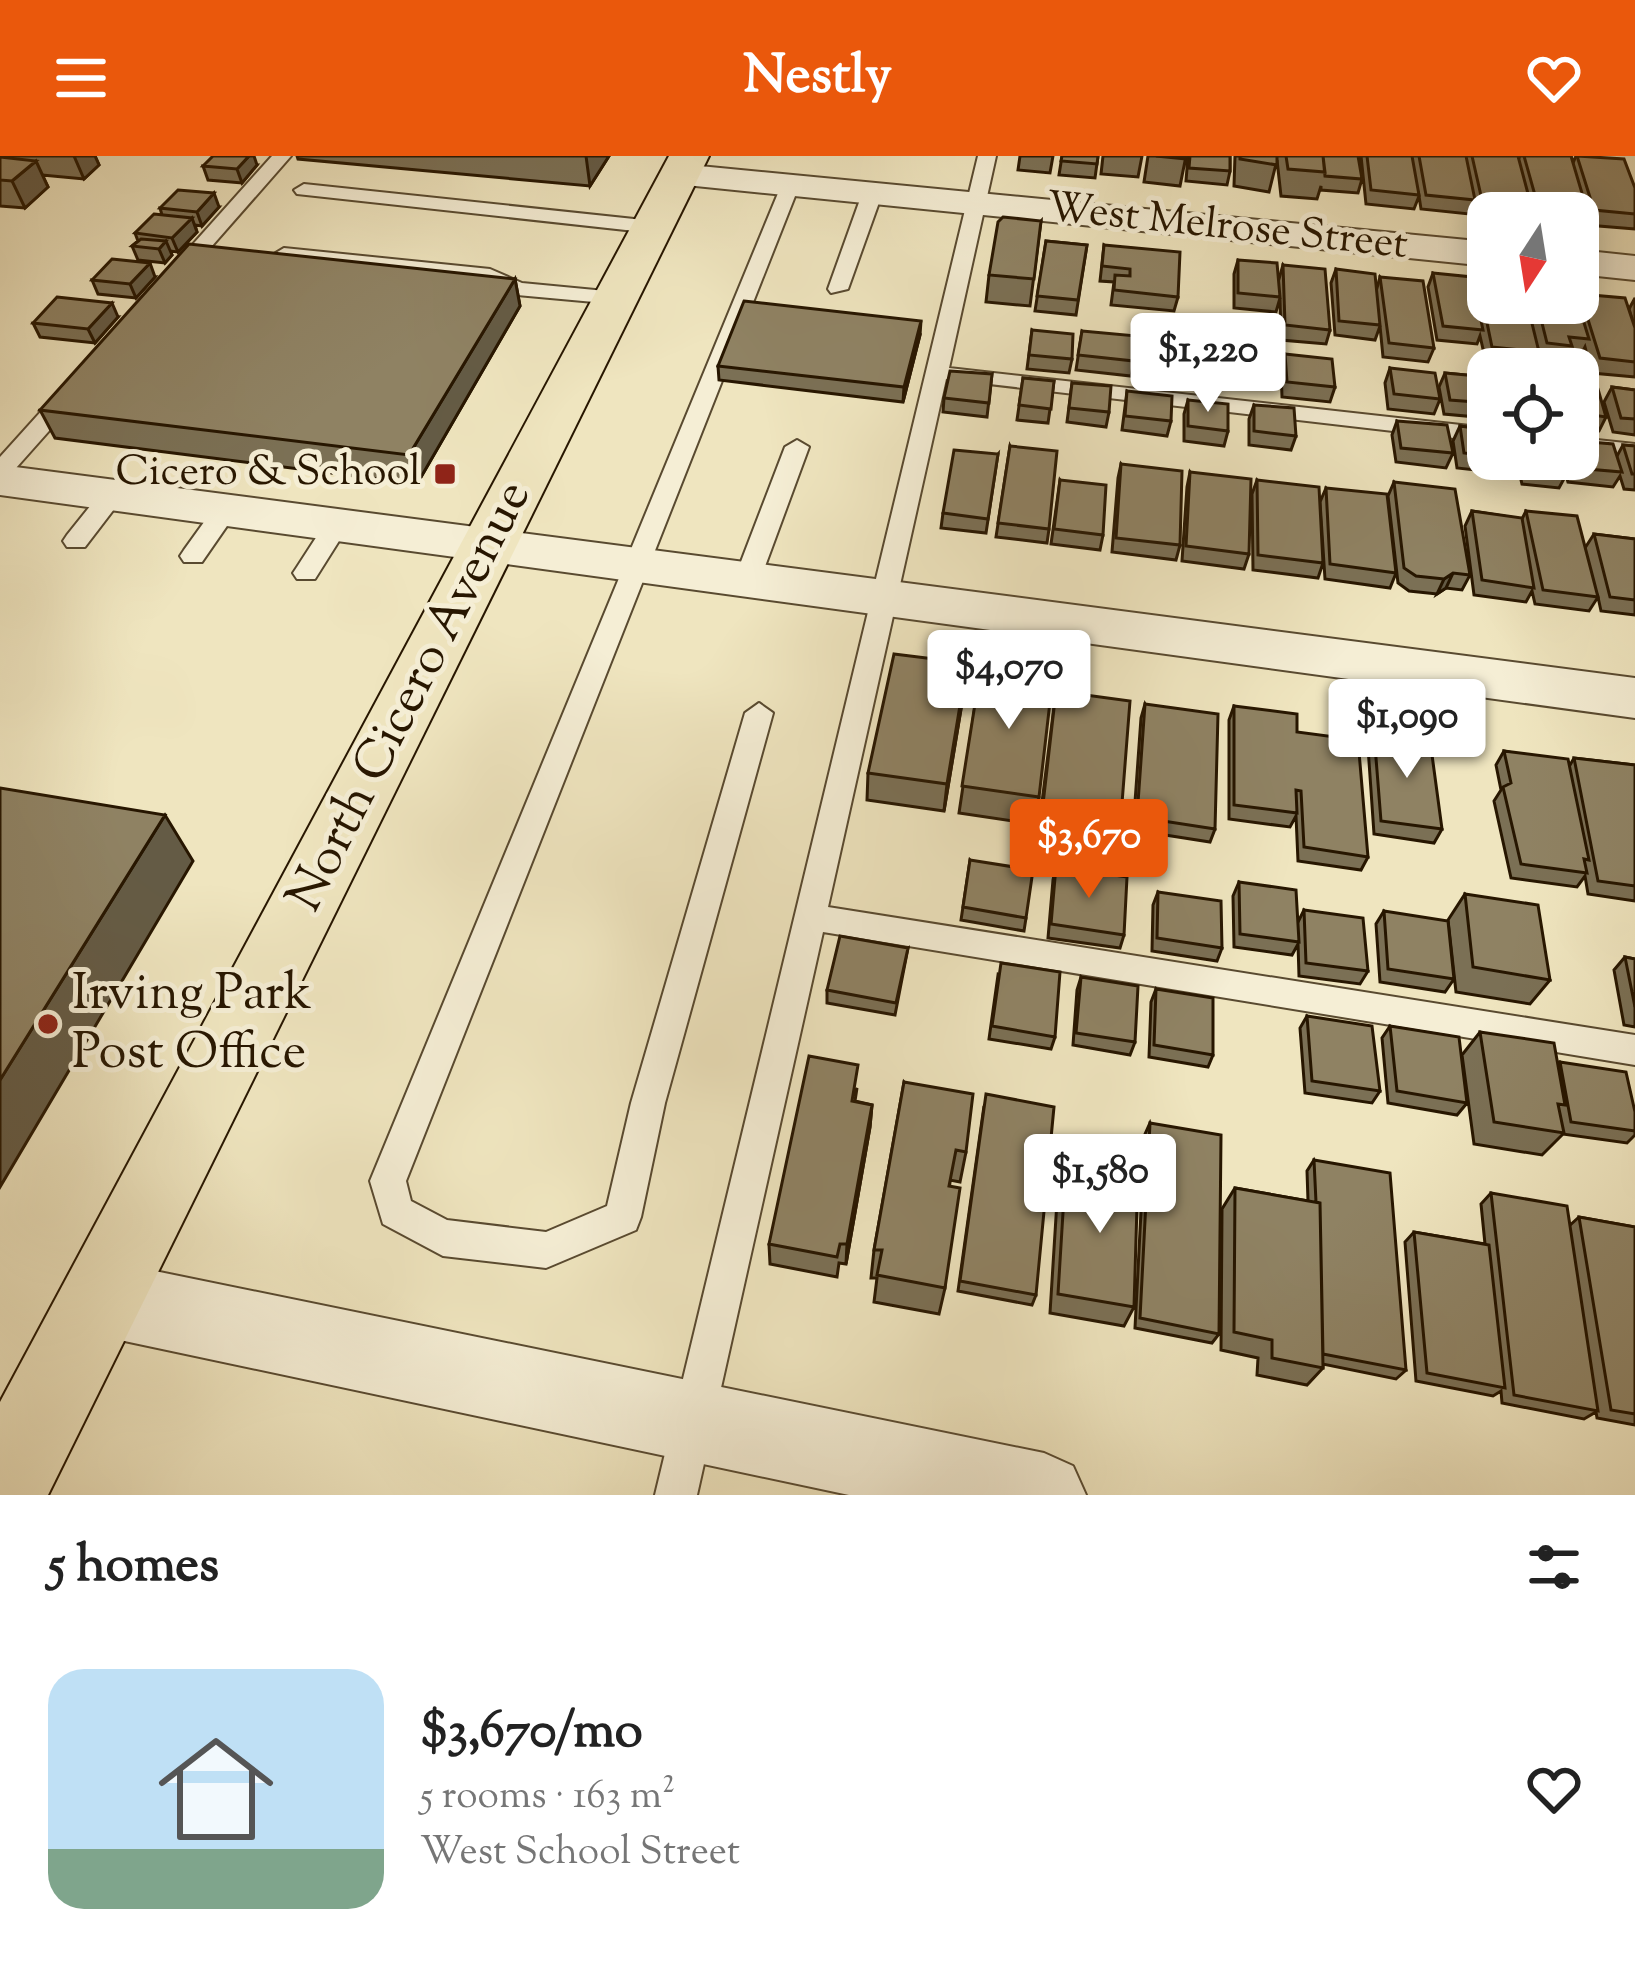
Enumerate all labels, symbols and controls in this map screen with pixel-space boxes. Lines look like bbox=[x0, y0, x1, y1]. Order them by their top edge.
text: Nestly bbox=[743, 39, 892, 117]
icon: menu bbox=[48, 45, 114, 111]
icon: heart bbox=[1521, 45, 1587, 111]
street label: West Melrose Street bbox=[1043, 179, 1411, 277]
north arrow bbox=[1467, 192, 1599, 324]
map controls bbox=[1467, 192, 1599, 480]
pin: $1,220 bbox=[1110, 313, 1306, 415]
text: $1,220 bbox=[1158, 324, 1258, 380]
button: locate bbox=[1467, 348, 1599, 480]
place label: Cicero & School bbox=[116, 444, 421, 504]
marker: Cicero & School bbox=[432, 461, 458, 487]
street label: North Cicero Avenue bbox=[271, 469, 551, 925]
pin: $4,070 bbox=[911, 630, 1107, 732]
text: $4,070 bbox=[954, 641, 1064, 697]
pin: $1,090 bbox=[1309, 679, 1505, 781]
text: $1,090 bbox=[1356, 690, 1458, 746]
pin: $3,670 bbox=[991, 799, 1187, 901]
text: $3,670 bbox=[1037, 810, 1141, 866]
place label: Irving Park Post Office bbox=[72, 959, 312, 1091]
marker: Irving Park Post Office bbox=[35, 1011, 61, 1037]
pin: $1,580 bbox=[1002, 1134, 1198, 1236]
text: $1,580 bbox=[1051, 1145, 1149, 1201]
text: 5 homes bbox=[48, 1531, 219, 1604]
icon: filters bbox=[1521, 1534, 1587, 1600]
text: $3,670/mo bbox=[420, 1697, 643, 1770]
icon: home bbox=[144, 1717, 288, 1861]
icon: heart bbox=[1521, 1756, 1587, 1822]
text: 5 rooms · 163 m² bbox=[420, 1770, 675, 1826]
text: West School Street bbox=[420, 1826, 740, 1882]

